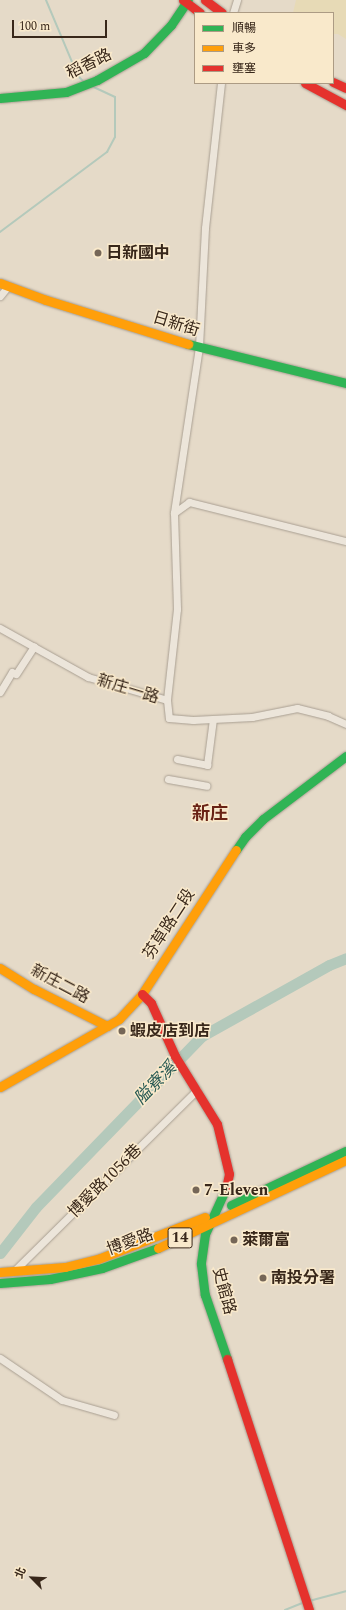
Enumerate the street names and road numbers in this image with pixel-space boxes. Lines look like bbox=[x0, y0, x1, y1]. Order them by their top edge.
street label: 稻香路 bbox=[63, 45, 115, 83]
street label: 日新街 bbox=[150, 308, 202, 340]
street label: 新庄一路 bbox=[95, 670, 161, 708]
street label: 芬草路二段 bbox=[139, 885, 199, 963]
street label: 新庄二路 bbox=[27, 961, 93, 1007]
street label: 博愛路1056巷 bbox=[64, 1140, 146, 1222]
street label: 博愛路 bbox=[104, 1225, 156, 1259]
road number: 14 bbox=[167, 1225, 193, 1251]
street label: 史館路 bbox=[209, 1265, 239, 1317]

